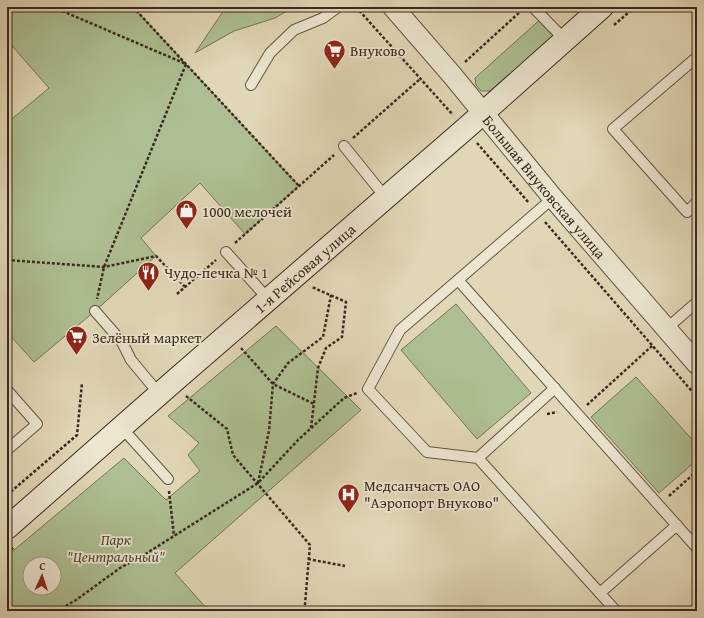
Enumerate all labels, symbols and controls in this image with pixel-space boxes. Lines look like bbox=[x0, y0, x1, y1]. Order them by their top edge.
supermarket icon: Внуково bbox=[322, 37, 348, 70]
place label: Внуково bbox=[350, 40, 406, 61]
street label: Большая Внуковская улица bbox=[478, 110, 612, 263]
shop icon: 1000 мелочей bbox=[174, 198, 200, 231]
place label: 1000 мелочей bbox=[202, 201, 292, 222]
street label: 1-я Рейсовая улица bbox=[249, 218, 360, 318]
restaurant icon: Чудо-печка № 1 bbox=[135, 259, 161, 292]
place label: Чудо-печка № 1 bbox=[164, 262, 268, 283]
supermarket icon: Зелёный маркет bbox=[63, 324, 89, 357]
place label: Зелёный маркет bbox=[92, 327, 202, 348]
place label: Медсанчасть ОАО "Аэропорт Внуково" bbox=[364, 475, 499, 513]
hospital icon: Медсанчасть ОАО "Аэропорт Внуково" bbox=[335, 481, 361, 514]
park label: Парк "Центральный" bbox=[67, 529, 165, 567]
north arrow bbox=[22, 556, 62, 596]
text: С bbox=[39, 558, 46, 574]

